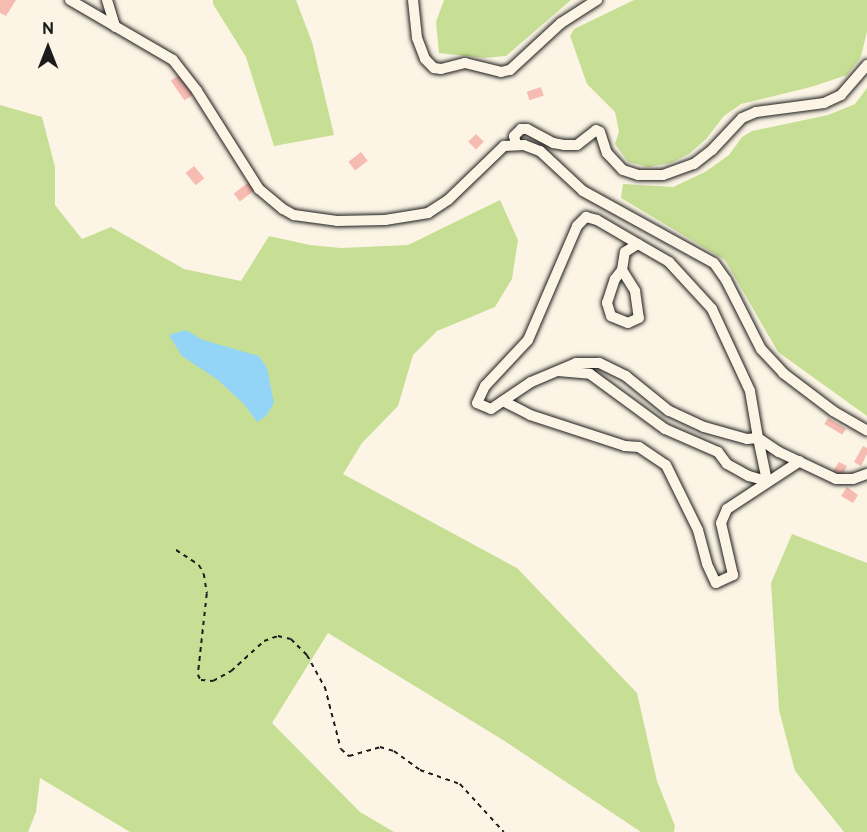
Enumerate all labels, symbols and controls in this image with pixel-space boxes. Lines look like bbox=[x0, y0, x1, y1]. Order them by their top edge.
north arrow bbox=[18, 18, 78, 78]
text: N bbox=[42, 20, 54, 39]

